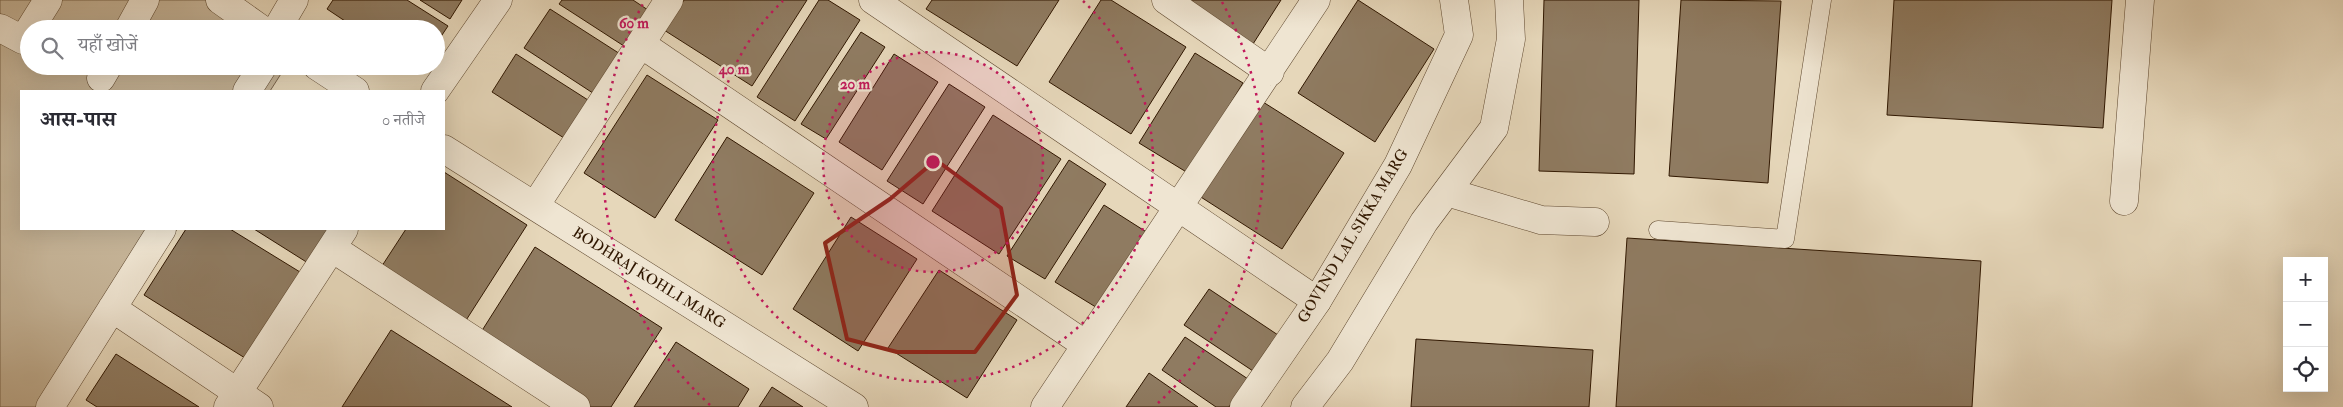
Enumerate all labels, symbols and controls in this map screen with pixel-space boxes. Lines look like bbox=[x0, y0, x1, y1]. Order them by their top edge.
text: 60 m bbox=[619, 14, 649, 33]
search box bbox=[20, 20, 445, 75]
text: यहाँ खोजें bbox=[78, 33, 138, 57]
icon: search bbox=[38, 34, 66, 62]
text: 40 m bbox=[718, 60, 750, 79]
text: 20 m bbox=[840, 75, 870, 94]
text: आस-पास bbox=[40, 106, 116, 133]
text: 0 नतीजे bbox=[382, 110, 425, 130]
street label: GOVIND LAL SIKKA MARG bbox=[1293, 145, 1413, 326]
centre of rings bbox=[924, 153, 942, 171]
street label: BODHRAJ KOHLI MARG bbox=[568, 223, 729, 334]
map controls bbox=[2283, 257, 2328, 392]
button: + bbox=[2283, 257, 2328, 302]
button: − bbox=[2283, 302, 2328, 347]
button: locate bbox=[2283, 347, 2328, 392]

